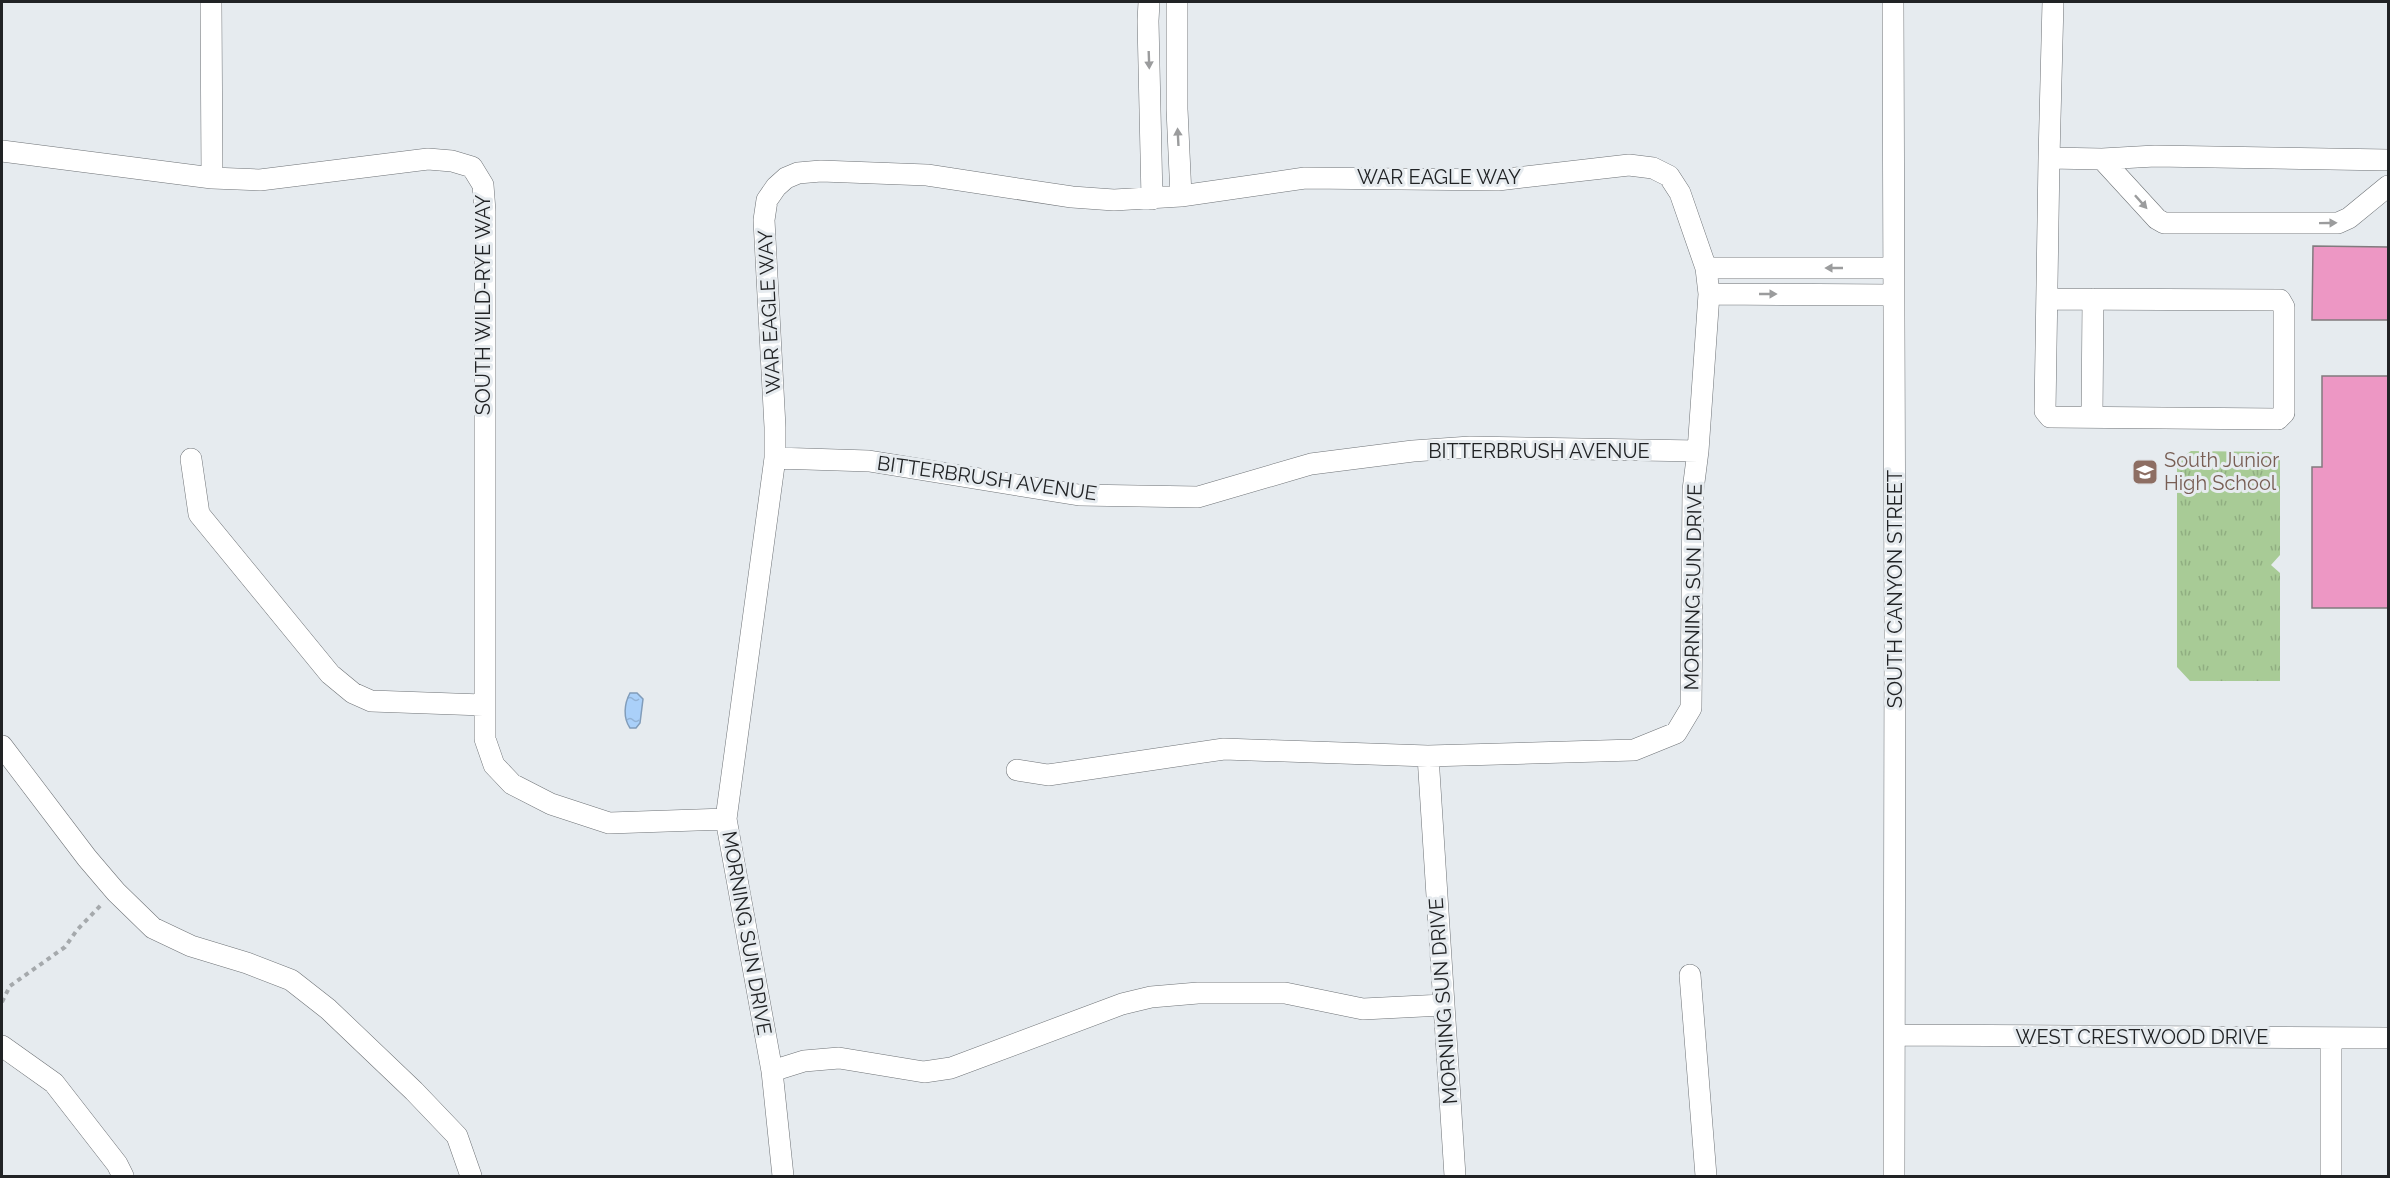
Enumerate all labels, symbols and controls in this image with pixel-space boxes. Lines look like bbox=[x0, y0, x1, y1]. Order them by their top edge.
one-way arrow bbox=[1144, 50, 1153, 69]
one-way arrow bbox=[1173, 128, 1182, 147]
street label: WAR EAGLE WAY bbox=[1357, 165, 1521, 189]
street label: SOUTH WILD-RYE WAY bbox=[471, 195, 495, 415]
one-way arrow bbox=[2134, 195, 2148, 210]
one-way arrow bbox=[2318, 218, 2337, 227]
street label: WAR EAGLE WAY bbox=[753, 230, 785, 394]
one-way arrow bbox=[1825, 263, 1844, 273]
one-way arrow bbox=[1758, 289, 1777, 299]
street label: BITTERBRUSH AVENUE bbox=[1428, 439, 1650, 463]
place label: South Junior High School bbox=[2164, 448, 2279, 495]
street label: BITTERBRUSH AVENUE bbox=[876, 451, 1098, 505]
school or university icon: South Junior High School bbox=[2130, 457, 2160, 487]
street label: SOUTH CANYON STREET bbox=[1883, 470, 1907, 708]
street label: MORNING SUN DRIVE bbox=[1679, 483, 1707, 691]
street label: MORNING SUN DRIVE bbox=[717, 829, 777, 1037]
street label: MORNING SUN DRIVE bbox=[1424, 897, 1462, 1105]
street label: WEST CRESTWOOD DRIVE bbox=[2016, 1025, 2268, 1049]

